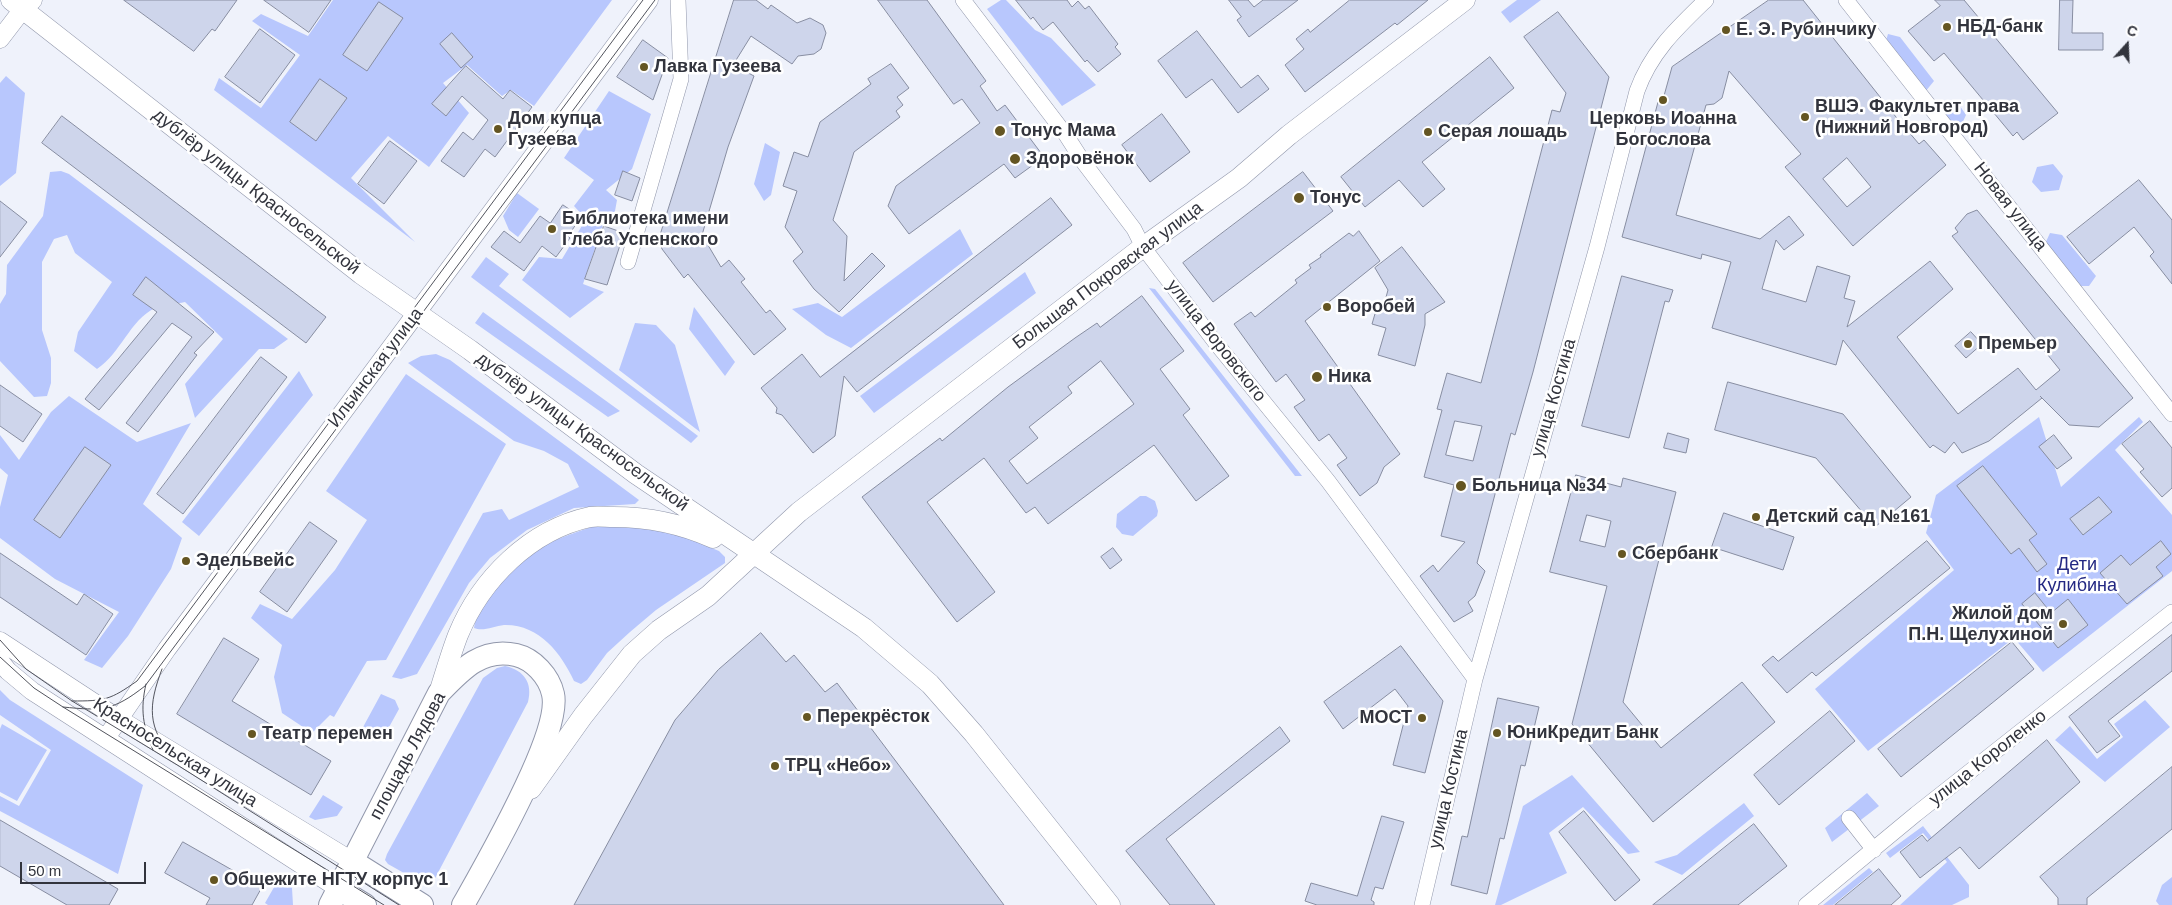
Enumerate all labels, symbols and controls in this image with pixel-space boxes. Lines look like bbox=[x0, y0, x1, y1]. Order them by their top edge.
place label: НБД-банк bbox=[1957, 16, 2043, 38]
place label: Е. Э. Рубинчику bbox=[1736, 19, 1876, 41]
north arrow bbox=[2102, 20, 2152, 70]
marker: НБД-банк bbox=[1941, 21, 1953, 33]
text: С bbox=[2125, 22, 2140, 40]
marker: Е. Э. Рубинчику bbox=[1720, 24, 1732, 36]
place label: Лавка Гузеева bbox=[654, 56, 781, 78]
marker: Лавка Гузеева bbox=[638, 61, 650, 73]
marker: Церковь Иоанна Богослова bbox=[1657, 94, 1669, 106]
place label: ВШЭ. Факультет права (Нижний Новгород) bbox=[1815, 96, 2019, 138]
street label: дублёр улицы Красносельской bbox=[148, 104, 364, 280]
place label: Дом купца Гузеева bbox=[508, 108, 601, 150]
place label: Церковь Иоанна Богослова bbox=[1590, 108, 1736, 150]
marker: ВШЭ. Факультет права (Нижний Новгород) bbox=[1799, 111, 1811, 123]
place label: Тонус Мама bbox=[1011, 120, 1116, 142]
place label: Серая лошадь bbox=[1438, 121, 1567, 143]
marker: Дом купца Гузеева bbox=[492, 123, 504, 135]
marker: Тонус Мама bbox=[993, 124, 1007, 138]
marker: Серая лошадь bbox=[1422, 126, 1434, 138]
place label: Здоровёнок bbox=[1026, 148, 1134, 170]
marker: Здоровёнок bbox=[1008, 152, 1022, 166]
street label: Новая улица bbox=[1969, 158, 2051, 256]
place label: Тонус bbox=[1310, 187, 1361, 209]
marker: Тонус bbox=[1292, 191, 1306, 205]
street label: Большая Покровская улица bbox=[1009, 197, 1207, 355]
place label: Библиотека имени Глеба Успенского bbox=[562, 208, 729, 250]
marker: Библиотека имени Глеба Успенского bbox=[546, 223, 558, 235]
street label: улица Воровского bbox=[1162, 276, 1270, 406]
place label: Воробей bbox=[1337, 296, 1415, 318]
marker: Воробей bbox=[1321, 301, 1333, 313]
street label: Ильинская улица bbox=[324, 304, 428, 432]
place label: Премьер bbox=[1978, 333, 2057, 355]
street label: улица Костина bbox=[1527, 336, 1581, 460]
marker: Премьер bbox=[1962, 338, 1974, 350]
street label: дублёр улицы Красносельской bbox=[472, 348, 692, 516]
place label: Ника bbox=[1328, 366, 1371, 388]
marker: Ника bbox=[1310, 370, 1324, 384]
place label: Больница №34 bbox=[1472, 475, 1606, 497]
marker: Больница №34 bbox=[1454, 479, 1468, 493]
place label: Детский сад №161 bbox=[1766, 506, 1930, 528]
marker: Детский сад №161 bbox=[1750, 511, 1762, 523]
place label: Сбербанк bbox=[1632, 543, 1718, 565]
marker: Сбербанк bbox=[1616, 548, 1628, 560]
place label: Эдельвейс bbox=[196, 550, 294, 572]
park label: Дети Кулибина bbox=[2037, 554, 2117, 596]
marker: Эдельвейс bbox=[180, 555, 192, 567]
place label: Жилой дом П.Н. Щелухиной bbox=[1908, 603, 2053, 646]
marker: Жилой дом П.Н. Щелухиной bbox=[2057, 618, 2069, 630]
street label: площадь Лядова bbox=[365, 688, 451, 824]
street label: Красносельская улица bbox=[89, 694, 261, 812]
street label: улица Короленко bbox=[1925, 705, 2051, 811]
place label: Перекрёсток bbox=[817, 706, 930, 728]
place label: МОСТ bbox=[1359, 707, 1412, 729]
marker: Перекрёсток bbox=[801, 711, 813, 723]
marker: МОСТ bbox=[1416, 712, 1428, 724]
place label: ЮниКредит Банк bbox=[1507, 722, 1659, 744]
place label: Театр перемен bbox=[262, 723, 393, 745]
street label: улица Костина bbox=[1425, 727, 1473, 851]
marker: ЮниКредит Банк bbox=[1491, 727, 1503, 739]
marker: Театр перемен bbox=[246, 728, 258, 740]
place label: ТРЦ «Небо» bbox=[785, 755, 891, 777]
marker: ТРЦ «Небо» bbox=[769, 760, 781, 772]
scale bar bbox=[22, 852, 149, 884]
text: 50 m bbox=[28, 862, 61, 879]
place label: Общежите НГТУ корпус 1 bbox=[224, 869, 448, 891]
marker: Общежите НГТУ корпус 1 bbox=[208, 874, 220, 886]

